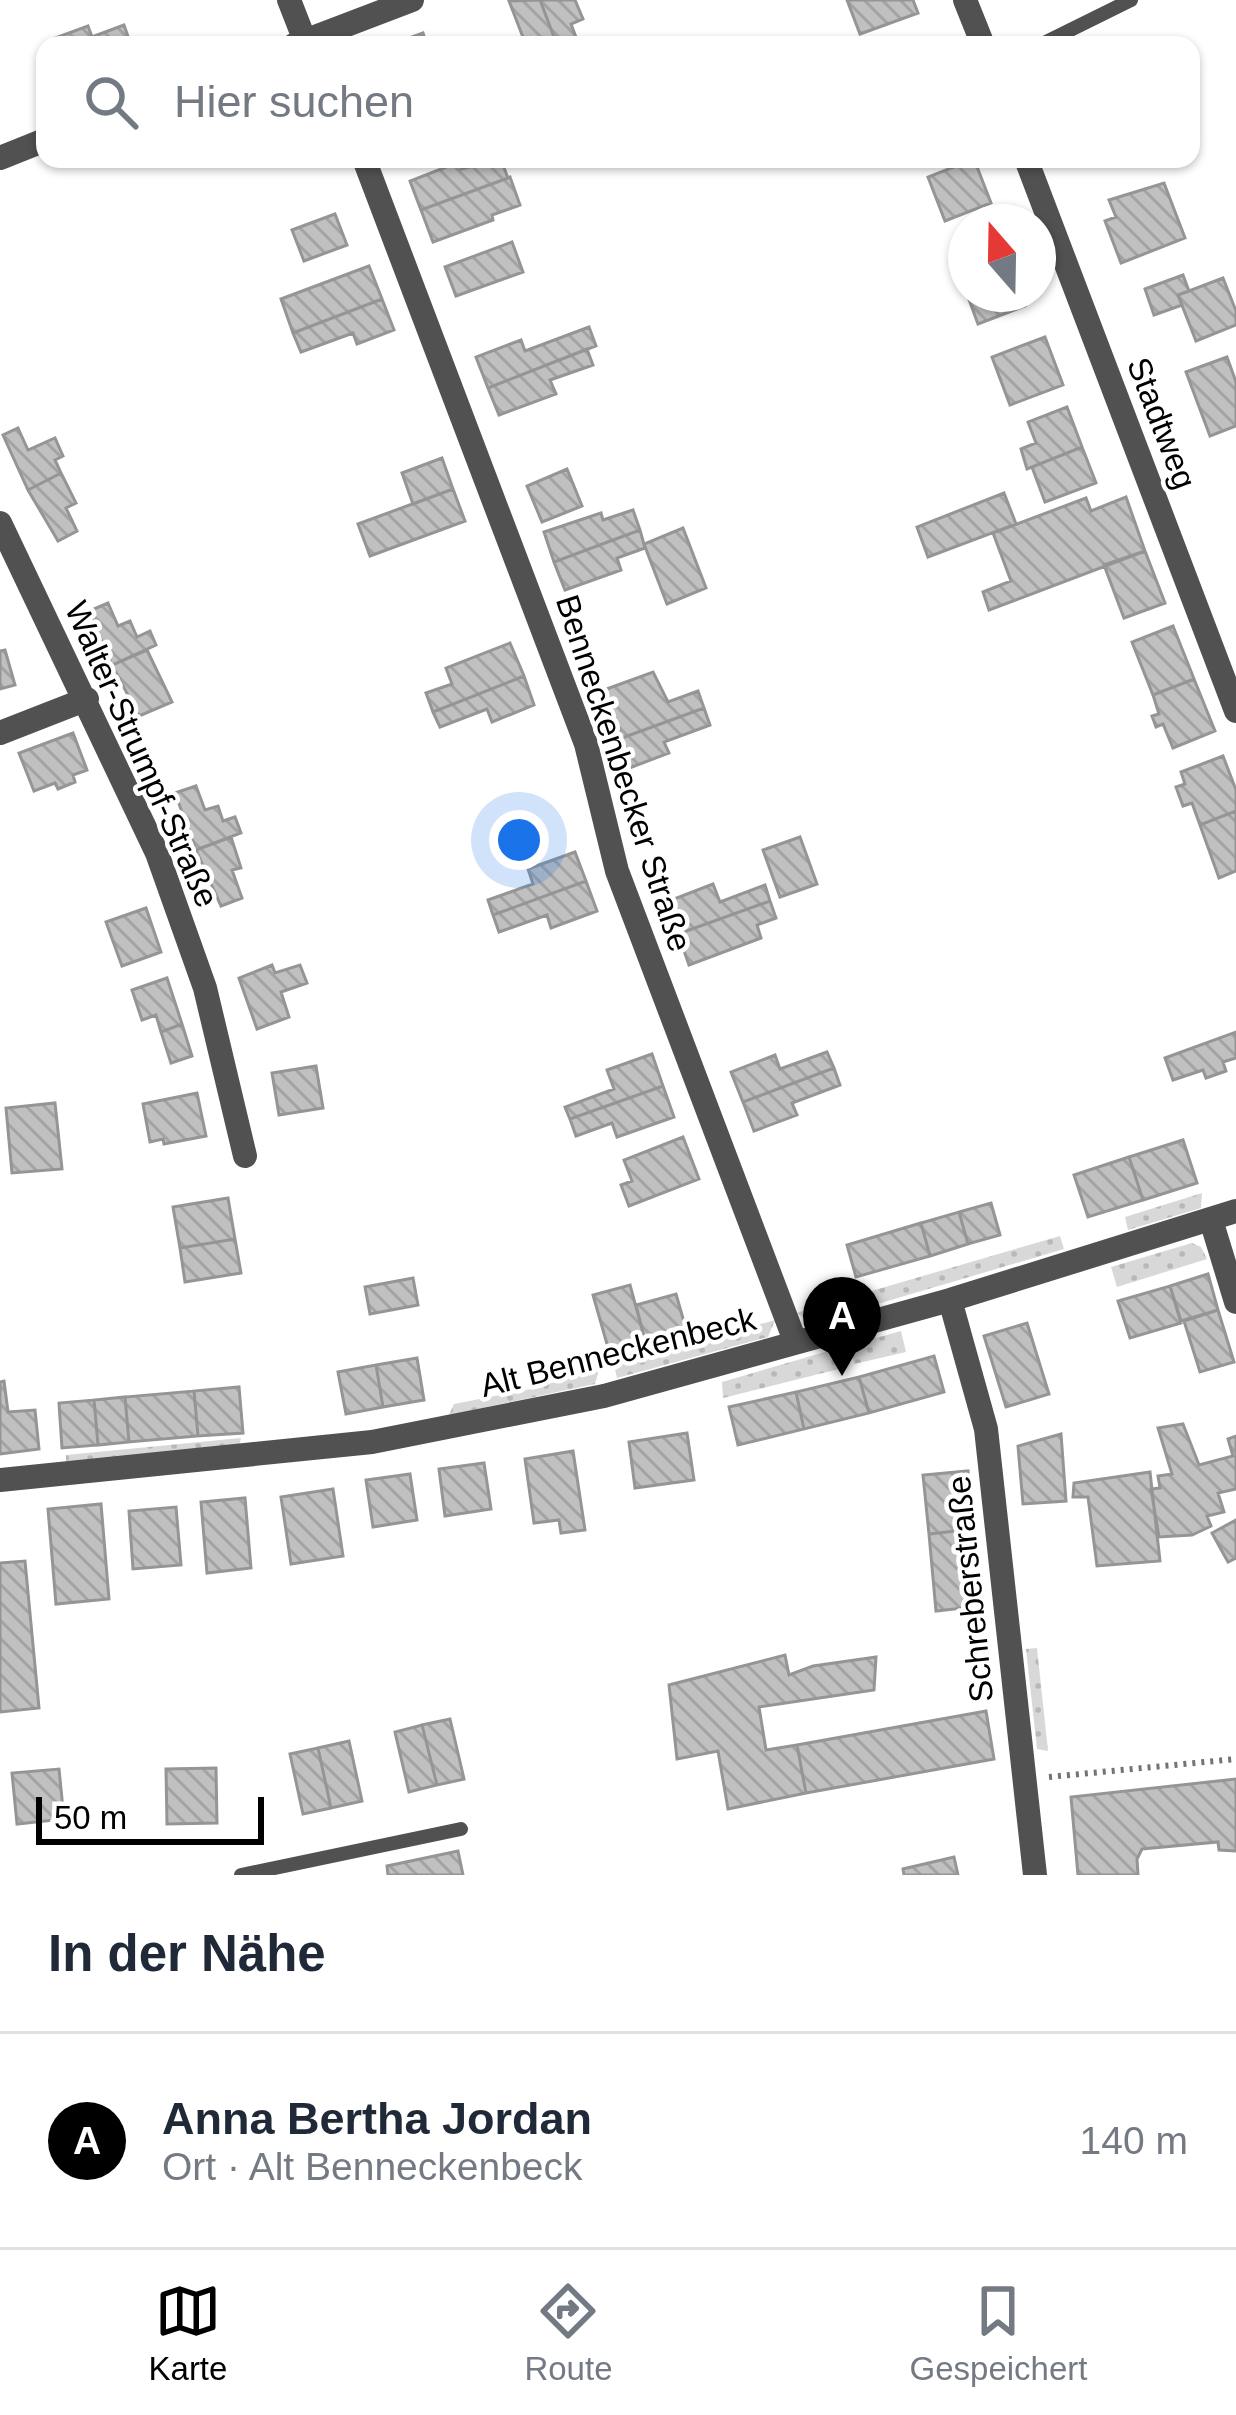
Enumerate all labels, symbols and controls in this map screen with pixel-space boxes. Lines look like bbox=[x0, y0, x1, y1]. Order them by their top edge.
search box bbox=[36, 36, 1200, 168]
icon: search bbox=[78, 69, 144, 135]
text: Hier suchen bbox=[174, 76, 414, 127]
north arrow bbox=[948, 204, 1056, 312]
street label: Stadtweg bbox=[1120, 352, 1204, 494]
street label: Benneckenbecker Straße bbox=[549, 590, 699, 956]
street label: Walter-Strumpf-Straße bbox=[58, 595, 226, 913]
your location bbox=[489, 810, 549, 870]
pin: A bbox=[803, 1277, 881, 1376]
street label: Alt Benneckenbeck bbox=[476, 1300, 760, 1404]
street label: Schreberstraße bbox=[940, 1474, 1000, 1704]
scale bar bbox=[36, 1791, 264, 1844]
text: 50 m bbox=[54, 1799, 127, 1836]
text: In der Nähe bbox=[48, 1925, 326, 1982]
text: Anna Bertha Jordan bbox=[162, 2093, 592, 2144]
text: A bbox=[73, 2119, 101, 2162]
text: 140 m bbox=[1080, 2119, 1188, 2162]
text: Ort · Alt Benneckenbeck bbox=[162, 2145, 583, 2188]
tab: Karte bbox=[149, 2278, 227, 2388]
tab: Route bbox=[524, 2278, 612, 2388]
tab: Gespeichert bbox=[910, 2278, 1087, 2388]

